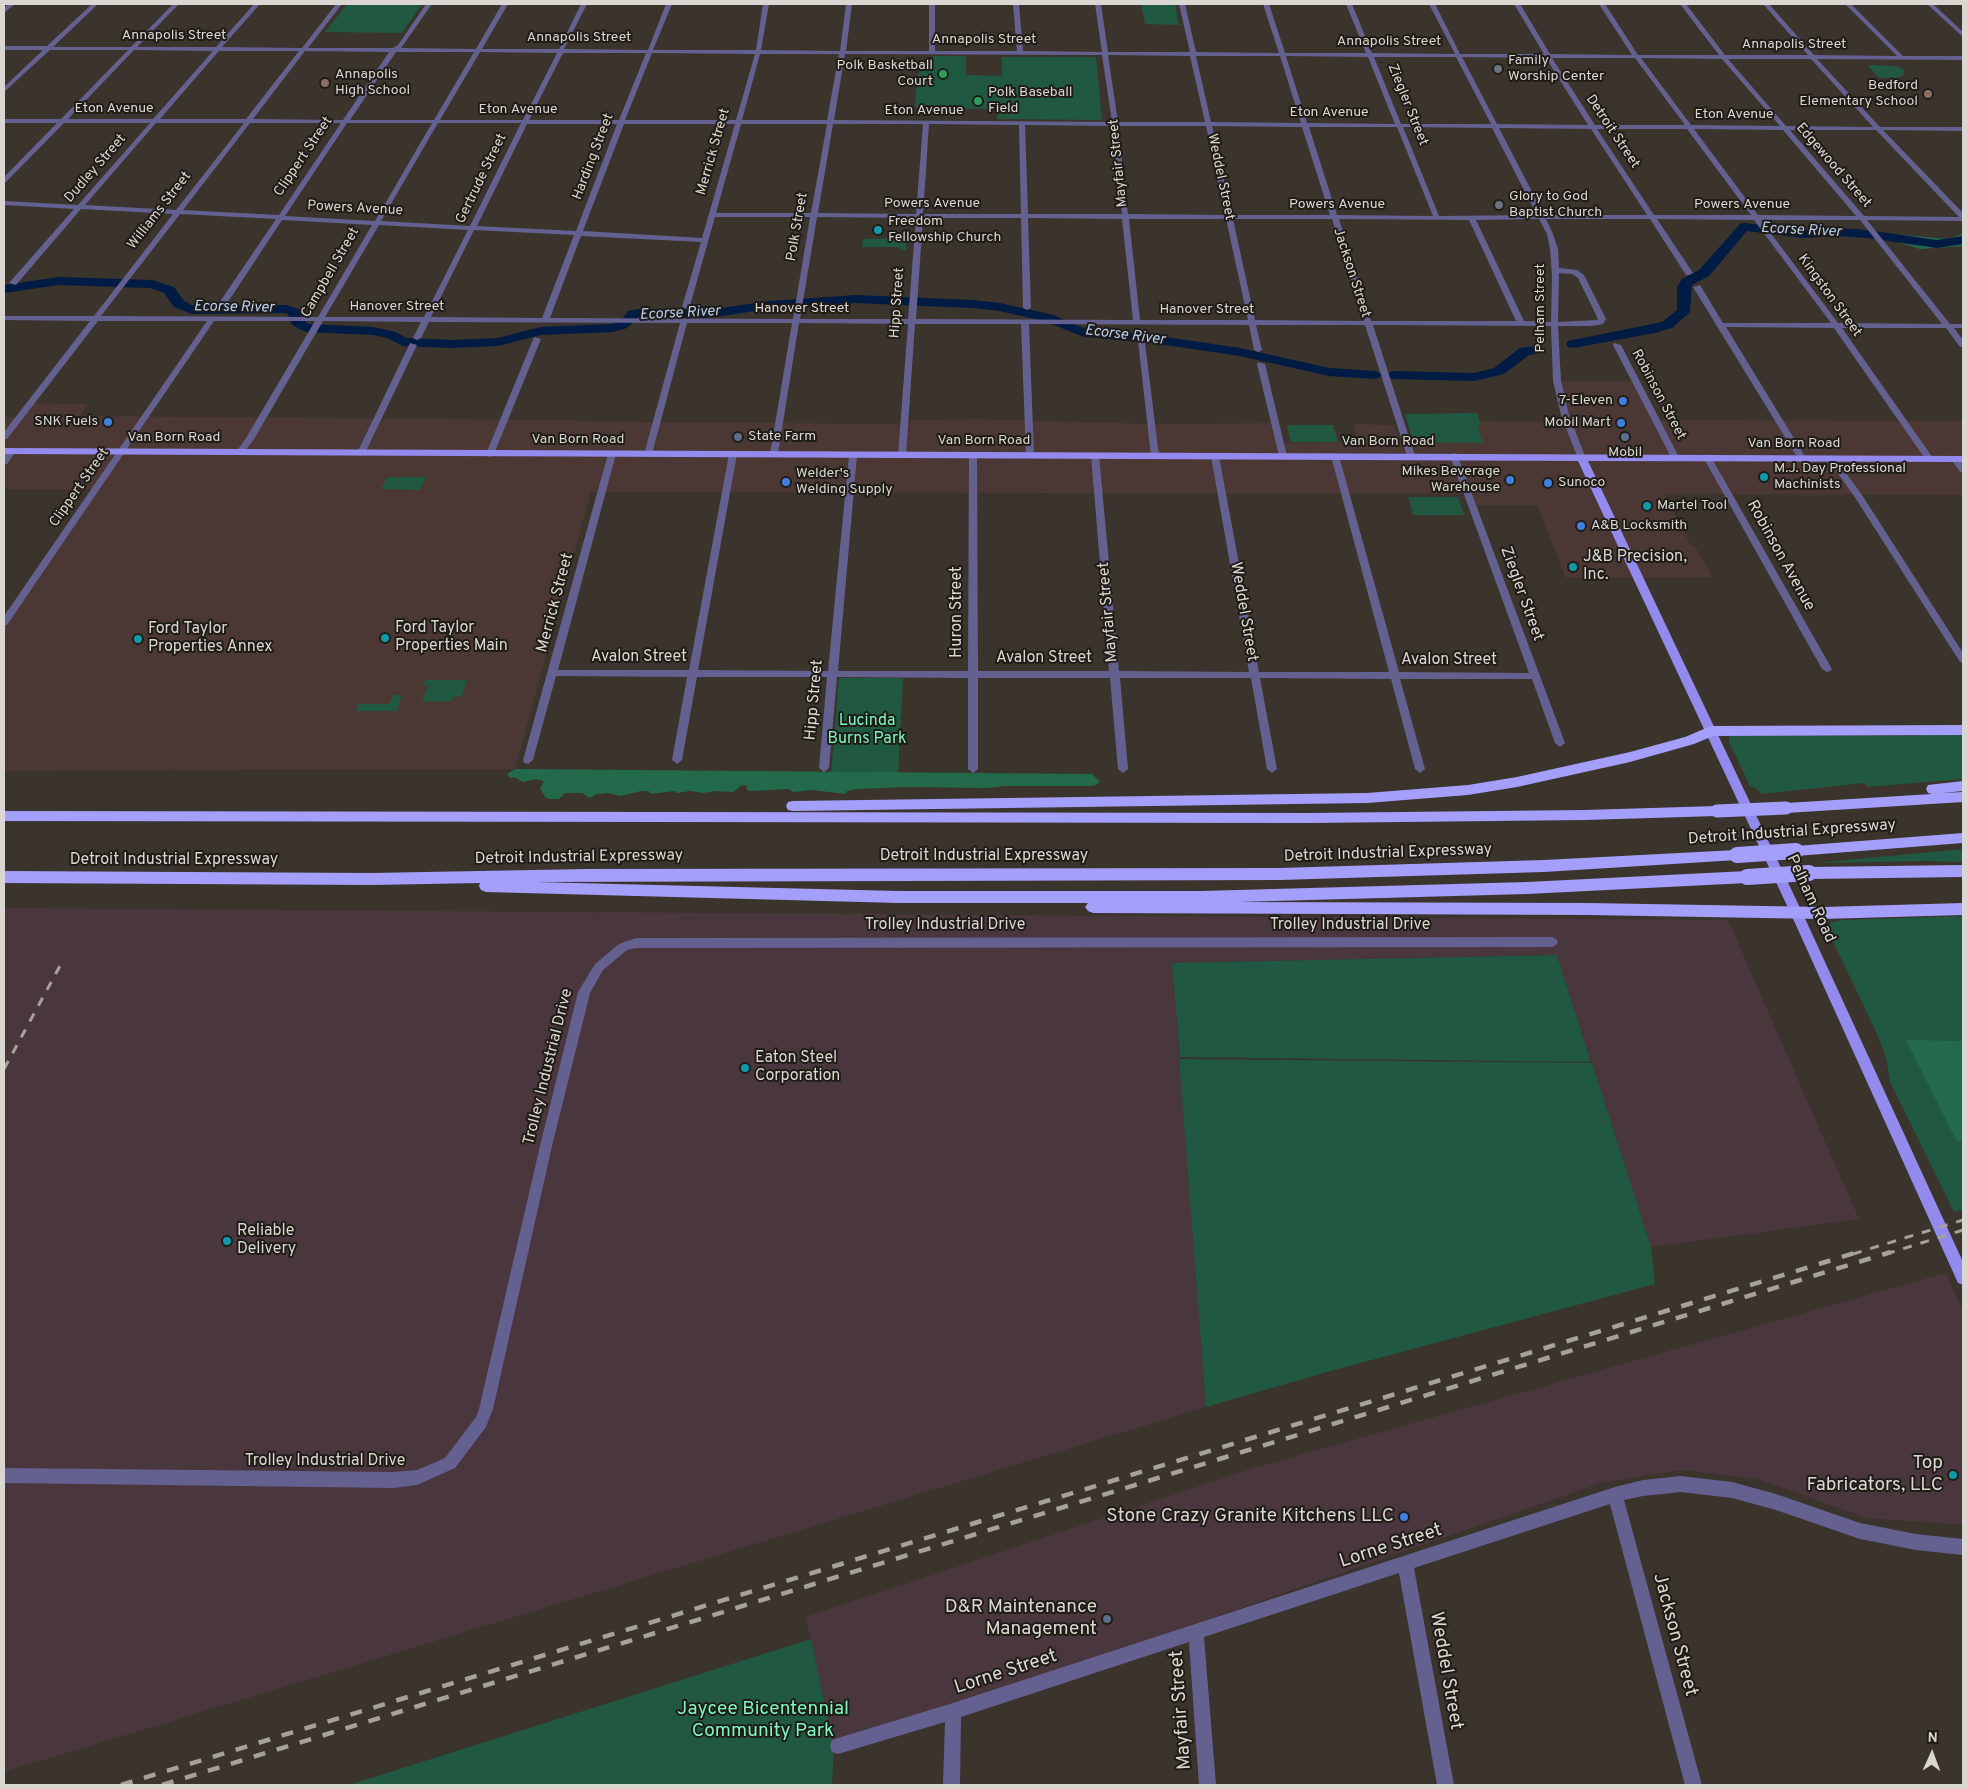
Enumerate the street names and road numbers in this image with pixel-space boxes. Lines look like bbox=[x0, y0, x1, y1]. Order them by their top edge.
street label: Annapolis Street bbox=[122, 28, 226, 44]
street label: Annapolis Street bbox=[527, 30, 631, 46]
street label: Annapolis Street bbox=[932, 32, 1036, 48]
street label: Annapolis Street bbox=[1337, 34, 1441, 50]
street label: Annapolis Street bbox=[1742, 37, 1846, 53]
street label: Ziegler Street bbox=[1383, 62, 1431, 148]
street label: Detroit Street bbox=[1581, 92, 1643, 172]
street label: Eton Avenue bbox=[74, 101, 154, 117]
street label: Eton Avenue bbox=[478, 102, 558, 118]
street label: Eton Avenue bbox=[884, 103, 964, 119]
street label: Eton Avenue bbox=[1289, 105, 1369, 121]
street label: Merrick Street bbox=[694, 107, 734, 197]
street label: Eton Avenue bbox=[1694, 107, 1774, 123]
street label: Harding Street bbox=[570, 111, 618, 203]
street label: Clippert Street bbox=[271, 114, 337, 200]
street label: Mayfair Street bbox=[1106, 118, 1132, 208]
street label: Edgewood Street bbox=[1792, 120, 1874, 212]
street label: Dudley Street bbox=[62, 131, 130, 207]
street label: Gertrude Street bbox=[453, 131, 511, 227]
street label: Weddel Street bbox=[1203, 132, 1237, 222]
street label: Williams Street bbox=[124, 169, 196, 253]
street label: Polk Street bbox=[784, 191, 812, 263]
street label: Powers Avenue bbox=[884, 196, 980, 212]
street label: Powers Avenue bbox=[1289, 197, 1385, 213]
street label: Powers Avenue bbox=[1694, 197, 1790, 213]
street label: Powers Avenue bbox=[307, 198, 403, 220]
street label: Campbell Street bbox=[298, 225, 364, 321]
street label: Jackson Street bbox=[1329, 226, 1373, 320]
street label: Kingston Street bbox=[1793, 252, 1865, 340]
street label: Pelham Street bbox=[1533, 263, 1549, 353]
street label: Hipp Street bbox=[887, 267, 909, 339]
street label: Hanover Street bbox=[350, 299, 444, 315]
street label: Hanover Street bbox=[755, 301, 849, 317]
street label: Hanover Street bbox=[1160, 302, 1254, 318]
street label: Robinson Street bbox=[1627, 347, 1689, 443]
street label: Van Born Road bbox=[128, 430, 220, 446]
street label: Van Born Road bbox=[532, 432, 624, 448]
street label: Van Born Road bbox=[938, 433, 1030, 449]
street label: Van Born Road bbox=[1342, 434, 1434, 450]
street label: Van Born Road bbox=[1748, 436, 1840, 452]
street label: Clippert Street bbox=[47, 445, 113, 531]
street label: Robinson Avenue bbox=[1742, 497, 1818, 615]
street label: Ziegler Street bbox=[1495, 544, 1547, 644]
street label: Merrick Street bbox=[533, 551, 579, 655]
street label: Mayfair Street bbox=[1095, 561, 1123, 663]
street label: Weddel Street bbox=[1225, 561, 1261, 663]
street label: Huron Street bbox=[948, 566, 968, 658]
street label: Avalon Street bbox=[591, 648, 687, 668]
street label: Avalon Street bbox=[996, 649, 1092, 669]
street label: Avalon Street bbox=[1401, 651, 1497, 671]
street label: Hipp Street bbox=[802, 659, 828, 741]
street label: Detroit Industrial Expressway bbox=[1687, 816, 1897, 850]
street label: Detroit Industrial Expressway bbox=[1283, 841, 1493, 867]
street label: Detroit Industrial Expressway bbox=[475, 847, 683, 869]
street label: Detroit Industrial Expressway bbox=[880, 847, 1088, 867]
street label: Detroit Industrial Expressway bbox=[70, 851, 278, 871]
street label: Pelham Road bbox=[1781, 852, 1839, 946]
street label: Trolley Industrial Drive bbox=[865, 916, 1025, 936]
street label: Trolley Industrial Drive bbox=[1270, 916, 1430, 936]
street label: Trolley Industrial Drive bbox=[520, 987, 578, 1147]
street label: Trolley Industrial Drive bbox=[245, 1452, 405, 1472]
street label: Lorne Street bbox=[1337, 1520, 1445, 1574]
street label: Jackson Street bbox=[1647, 1571, 1701, 1699]
street label: Weddel Street bbox=[1423, 1610, 1467, 1732]
street label: Lorne Street bbox=[952, 1646, 1060, 1700]
street label: Mayfair Street bbox=[1166, 1649, 1198, 1771]

